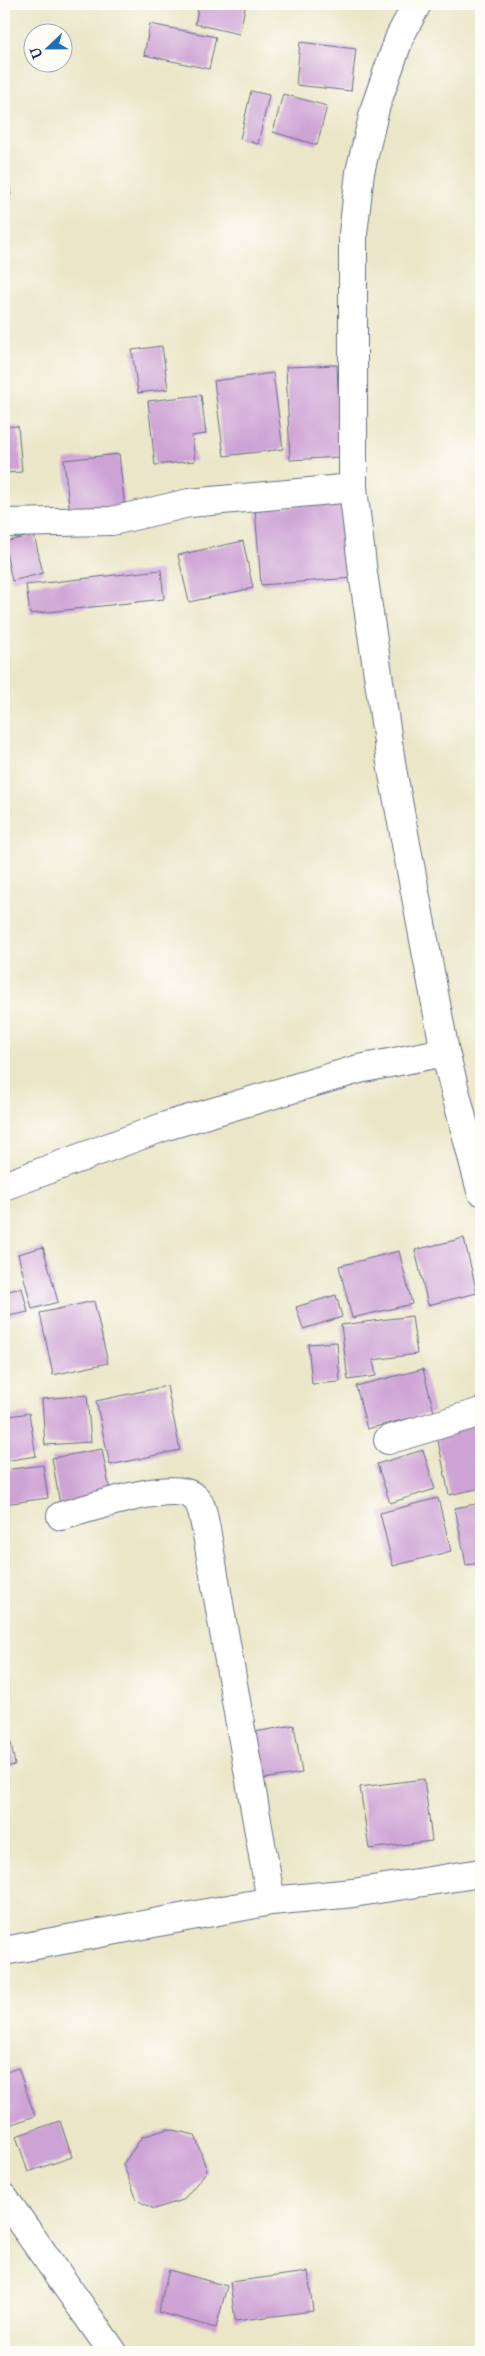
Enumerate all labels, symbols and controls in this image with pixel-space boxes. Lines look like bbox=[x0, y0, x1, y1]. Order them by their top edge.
north arrow bbox=[22, 22, 72, 72]
text: U bbox=[26, 44, 46, 61]

